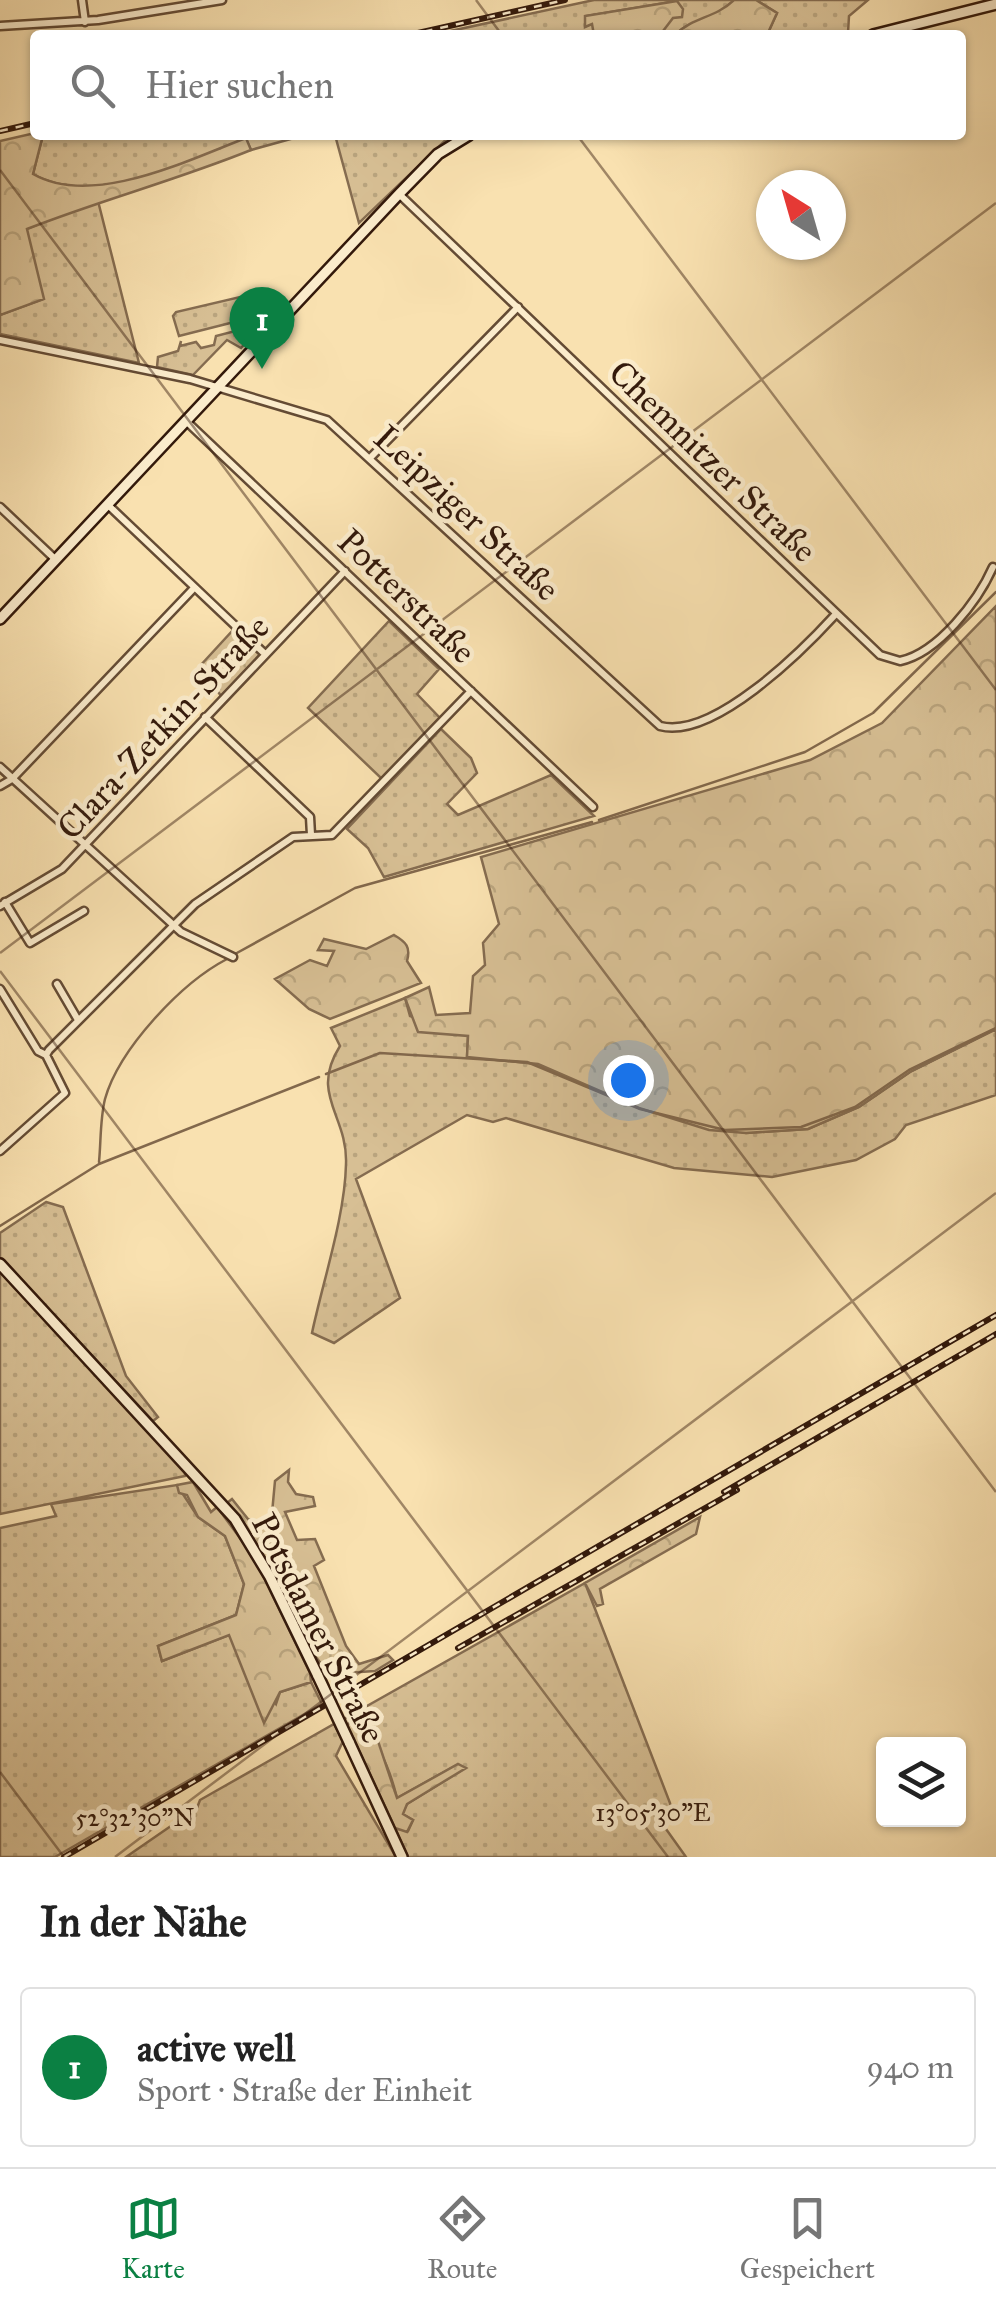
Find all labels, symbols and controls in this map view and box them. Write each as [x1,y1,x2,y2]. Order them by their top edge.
search box [30,30,966,140]
icon: search [65,58,120,113]
text: Hier suchen [145,62,334,108]
north arrow [756,170,846,260]
pin: 1 [230,286,294,369]
street label: Chemnitzer Straße [600,351,826,571]
street label: Leipziger Straße [365,416,568,610]
street label: Potterstraße [329,520,485,673]
street label: Clara-Zetkin-Straße [48,606,279,849]
your location [603,1055,654,1106]
street label: Potsdamer Straße [242,1506,395,1750]
map controls [876,1737,966,1827]
button: layers [876,1737,966,1827]
text: 13°05'30"E [595,1797,711,1828]
text: 52°32'30"N [76,1802,194,1833]
text: In der Nähe [40,1896,247,1948]
text: active well [137,2025,295,2071]
text: 1 [68,2048,81,2087]
text: 940 m [867,2048,954,2087]
text: Sport · Straße der Einheit [137,2071,472,2110]
tab: Karte [121,2191,185,2286]
tab: Route [427,2191,498,2286]
tab: Gespeichert [740,2191,875,2286]

